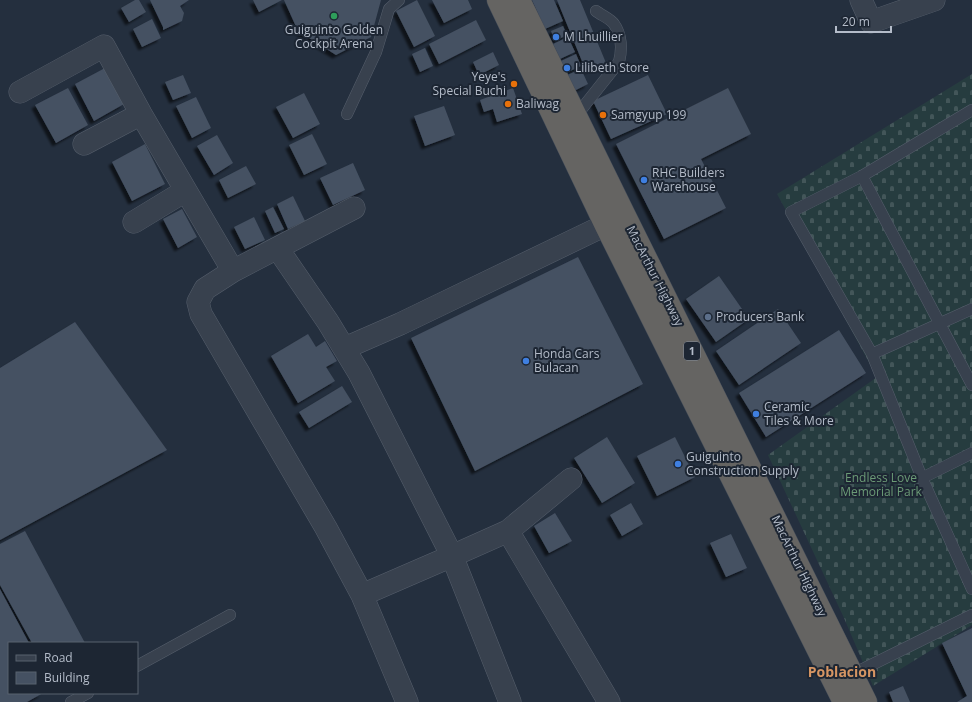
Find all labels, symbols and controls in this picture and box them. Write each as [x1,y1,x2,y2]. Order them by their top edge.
scale bar [836,8,891,34]
marker: Guiguinto Golden Cockpit Arena [329,11,339,21]
text: 20 m [842,13,870,30]
place label: Guiguinto Golden Cockpit Arena [285,21,383,52]
place label: M Lhuillier [564,28,623,45]
marker: M Lhuillier [551,32,561,42]
place label: Lilibeth Store [575,59,649,76]
marker: Lilibeth Store [562,63,572,73]
place label: Yeye's Special Buchi [433,68,506,99]
marker: Yeye's Special Buchi [509,79,519,89]
place label: Baliwag [516,95,559,112]
marker: Baliwag [503,99,513,109]
place label: Samgyup 199 [611,106,686,123]
marker: Samgyup 199 [598,110,608,120]
place label: RHC Builders Warehouse [652,164,725,195]
marker: RHC Builders Warehouse [639,175,649,185]
street label: MacArthur Highway [623,223,689,330]
place label: Producers Bank [716,308,805,325]
marker: Producers Bank [703,312,713,322]
road number: 1 [684,342,700,360]
place label: Honda Cars Bulacan [534,345,600,376]
marker: Honda Cars Bulacan [521,356,531,366]
place label: Ceramic Tiles & More [764,398,834,429]
marker: Ceramic Tiles & More [751,409,761,419]
place label: Guiguinto Construction Supply [686,448,800,479]
marker: Guiguinto Construction Supply [673,459,683,469]
park label: Endless Love Memorial Park [840,469,923,500]
street label: MacArthur Highway [768,512,832,620]
legend [8,642,138,694]
text: Road [44,649,73,666]
district label: Poblacion [808,662,876,681]
text: Building [44,669,90,686]

